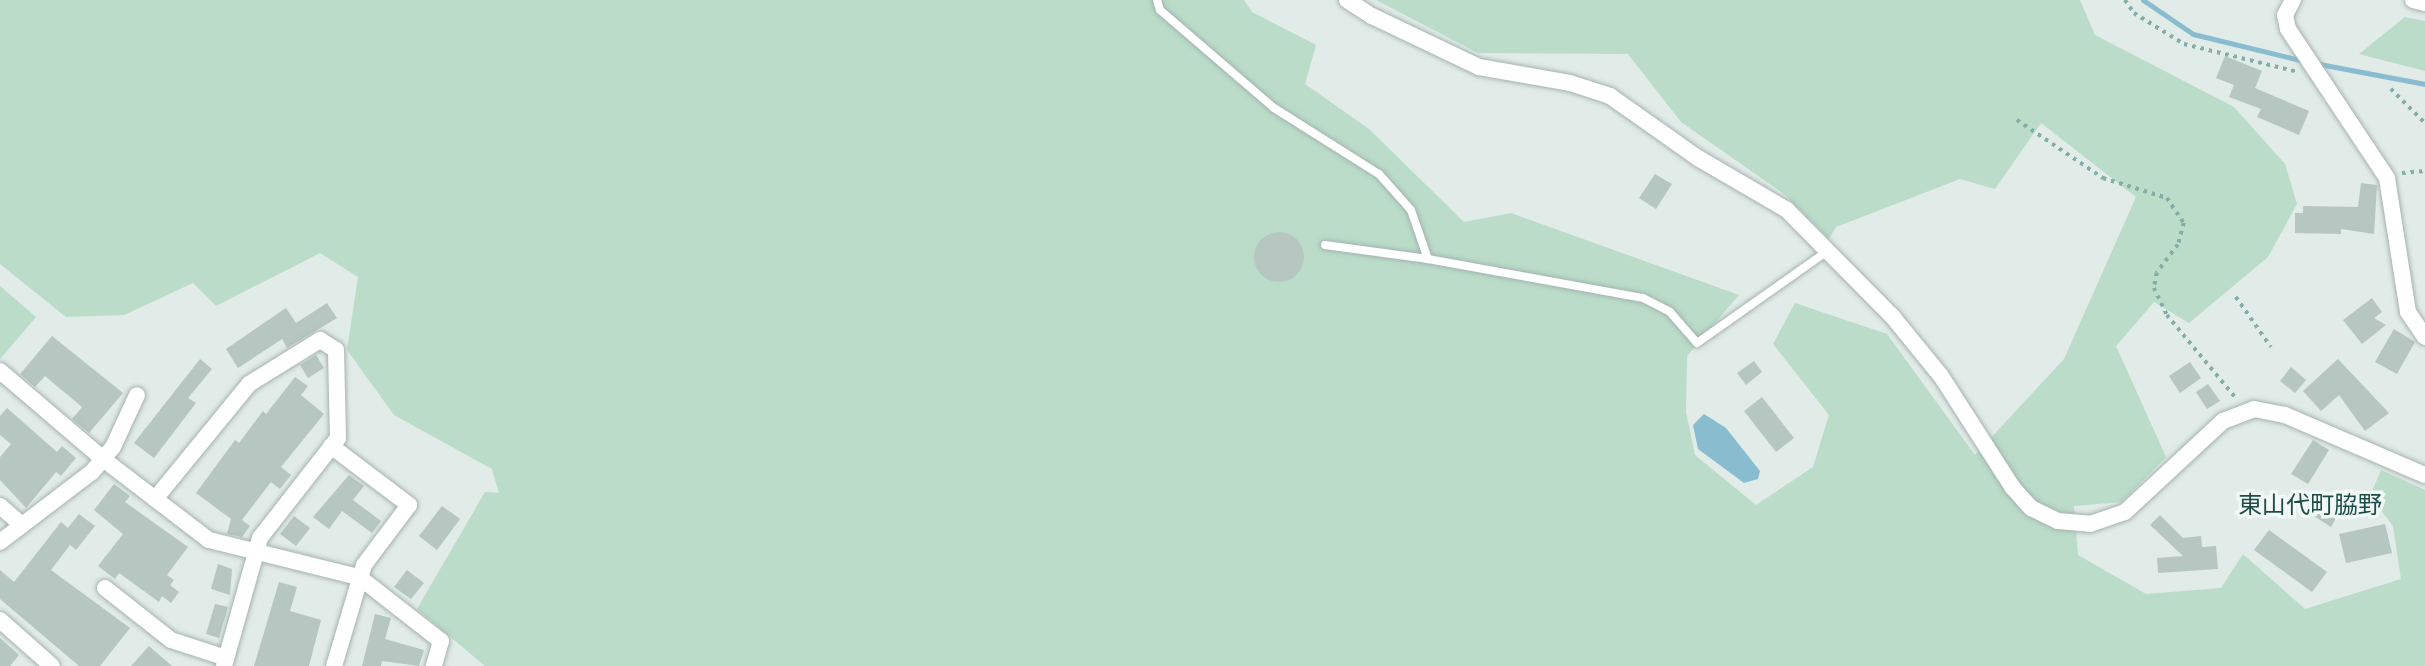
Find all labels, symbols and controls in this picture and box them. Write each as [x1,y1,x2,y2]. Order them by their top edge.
district label: 東山代町脇野 [2238,492,2382,520]

